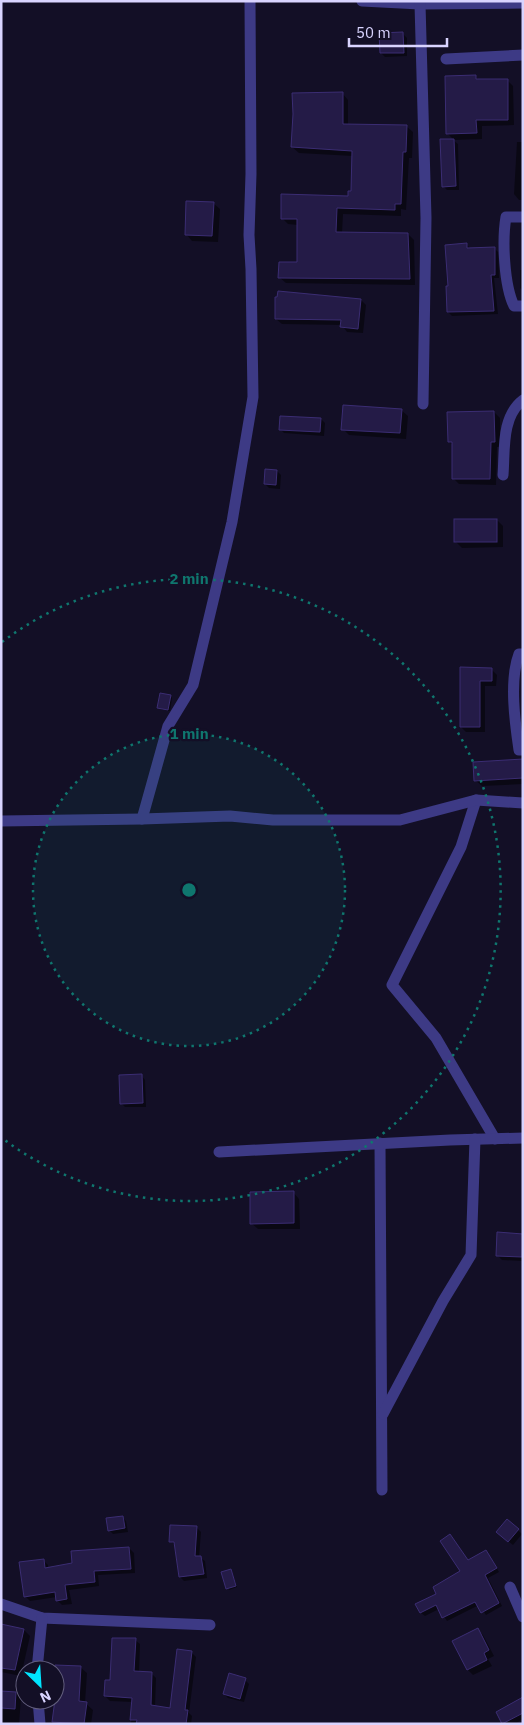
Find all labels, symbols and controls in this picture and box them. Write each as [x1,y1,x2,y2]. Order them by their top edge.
scale bar [349,15,446,47]
text: 50 m [356,23,391,42]
text: 2 min [169,569,209,588]
text: 1 min [169,724,209,743]
centre of rings [180,881,198,899]
north arrow [15,1660,65,1710]
text: N [37,1686,54,1707]

